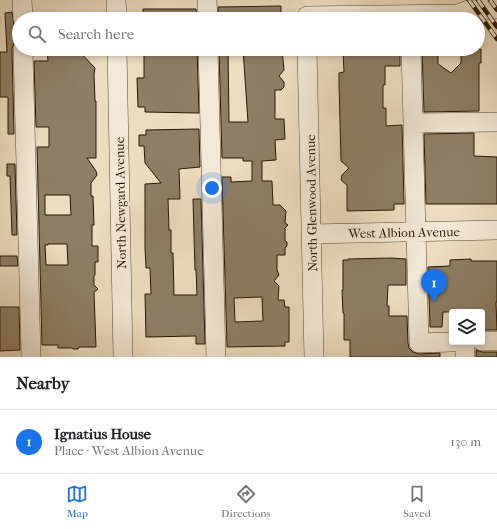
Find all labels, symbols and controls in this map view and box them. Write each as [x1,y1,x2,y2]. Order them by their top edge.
search box [12,12,485,56]
icon: search [26,23,48,45]
text: Search here [58,25,134,43]
street label: North Glenwood Avenue [303,134,320,272]
street label: North Newgard Avenue [112,136,129,269]
your location [202,178,222,198]
street label: West Albion Avenue [347,224,461,241]
pin: 1 [421,269,447,302]
map controls [449,309,485,345]
button: layers [449,309,485,345]
text: Nearby [16,373,70,393]
text: Ignatius House [54,425,151,443]
text: 1 [27,434,31,449]
text: 130 m [450,434,481,449]
text: Place · West Albion Avenue [54,443,204,458]
tab: Map [66,483,88,520]
tab: Directions [221,483,271,520]
tab: Saved [403,483,431,520]

